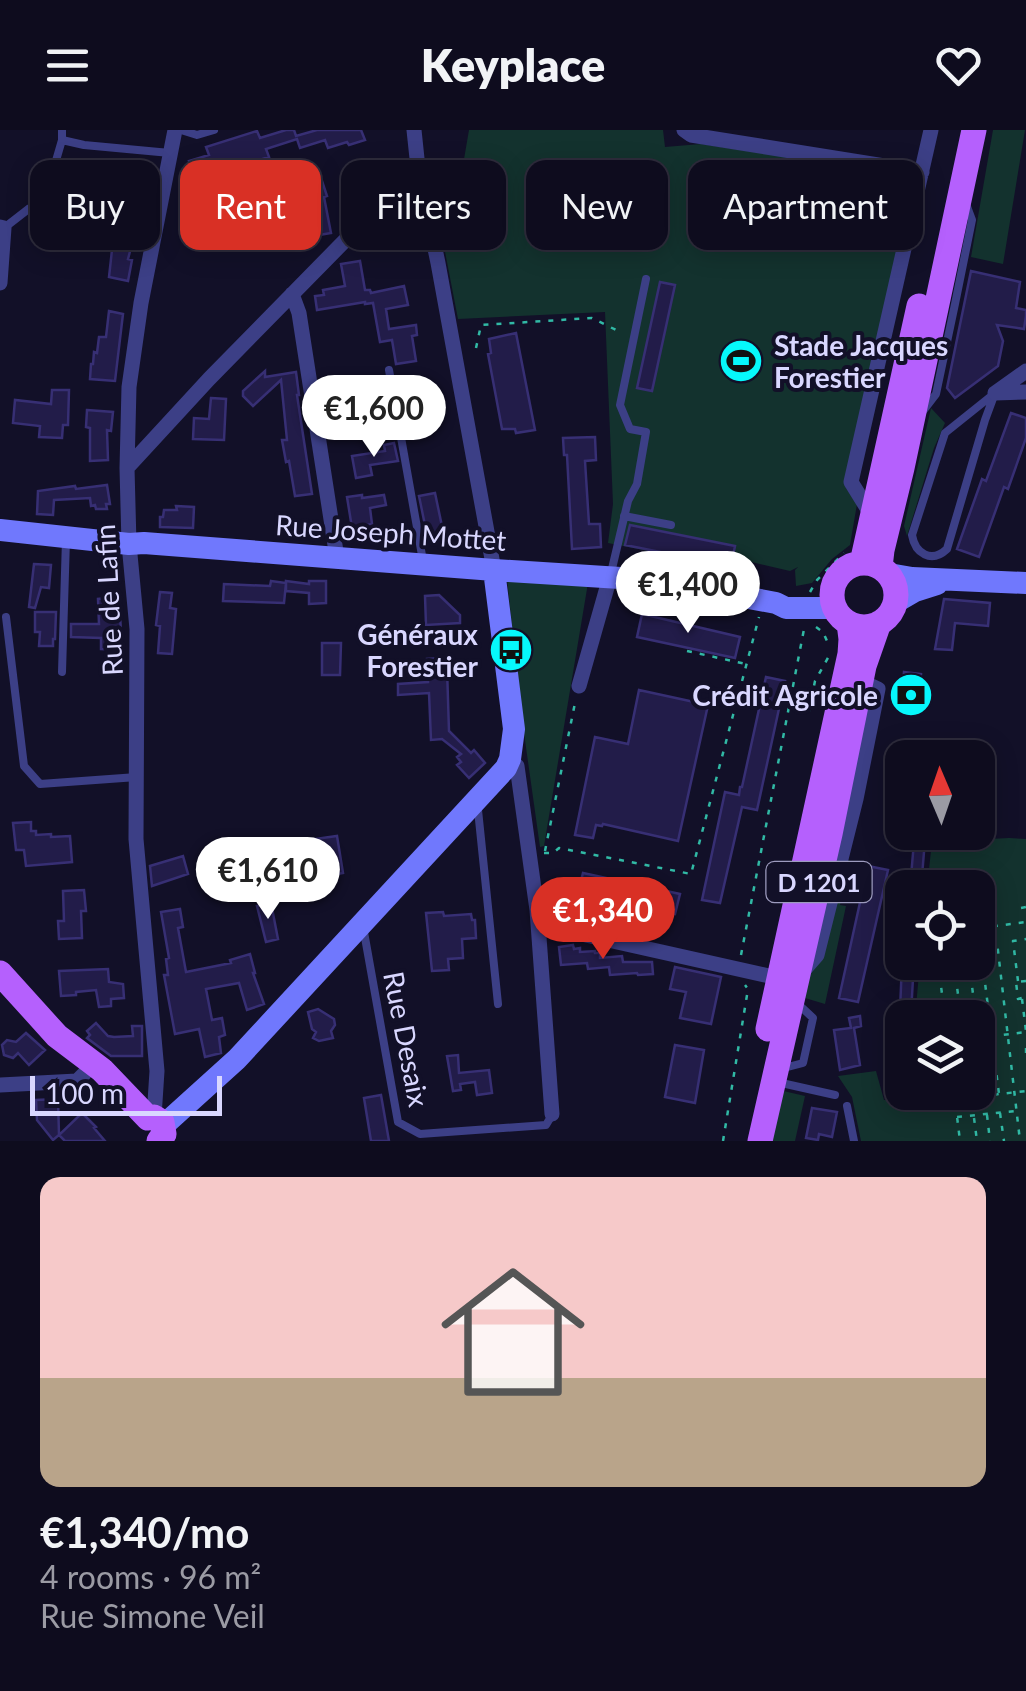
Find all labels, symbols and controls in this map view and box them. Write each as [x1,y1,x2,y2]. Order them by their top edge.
icon: menu [40,38,95,93]
text: Keyplace [421,38,605,92]
icon: heart [931,38,986,93]
chip: Buy [30,160,160,250]
chip: Rent [180,160,321,250]
chip: Filters [341,160,506,250]
chip: New [526,160,668,250]
chip: Apartment [688,160,923,250]
place label: Stade Jacques Forestier [774,328,948,394]
sports icon: Stade Jacques Forestier [718,338,764,384]
pin: €1,600 [293,375,455,460]
text: €1,600 [324,388,424,427]
street label: Rue Joseph Mottet [274,507,508,557]
street label: Rue de Lafin [87,523,129,677]
pin: €1,400 [607,551,769,636]
text: €1,400 [638,564,738,603]
place label: Généraux Forestier [357,617,479,683]
bus stop icon: Généraux Forestier [488,627,534,673]
bank icon: Crédit Agricole [888,672,934,718]
place label: Crédit Agricole [692,678,878,712]
north arrow [885,740,995,850]
map controls [885,740,995,1110]
pin: €1,610 [187,837,349,922]
text: €1,610 [218,850,318,889]
road number: D 1201 [766,862,872,902]
button: locate [885,870,995,980]
pin: €1,340 [522,877,684,962]
text: €1,340 [553,890,653,929]
street label: Rue Desaix [377,968,437,1110]
button: layers [885,1000,995,1110]
scale bar [30,1071,222,1116]
text: 100 m [45,1076,124,1110]
icon: home [423,1242,603,1422]
text: €1,340/mo [40,1507,249,1557]
text: 4 rooms · 96 m² [40,1557,261,1596]
text: Rue Simone Veil [40,1596,265,1635]

